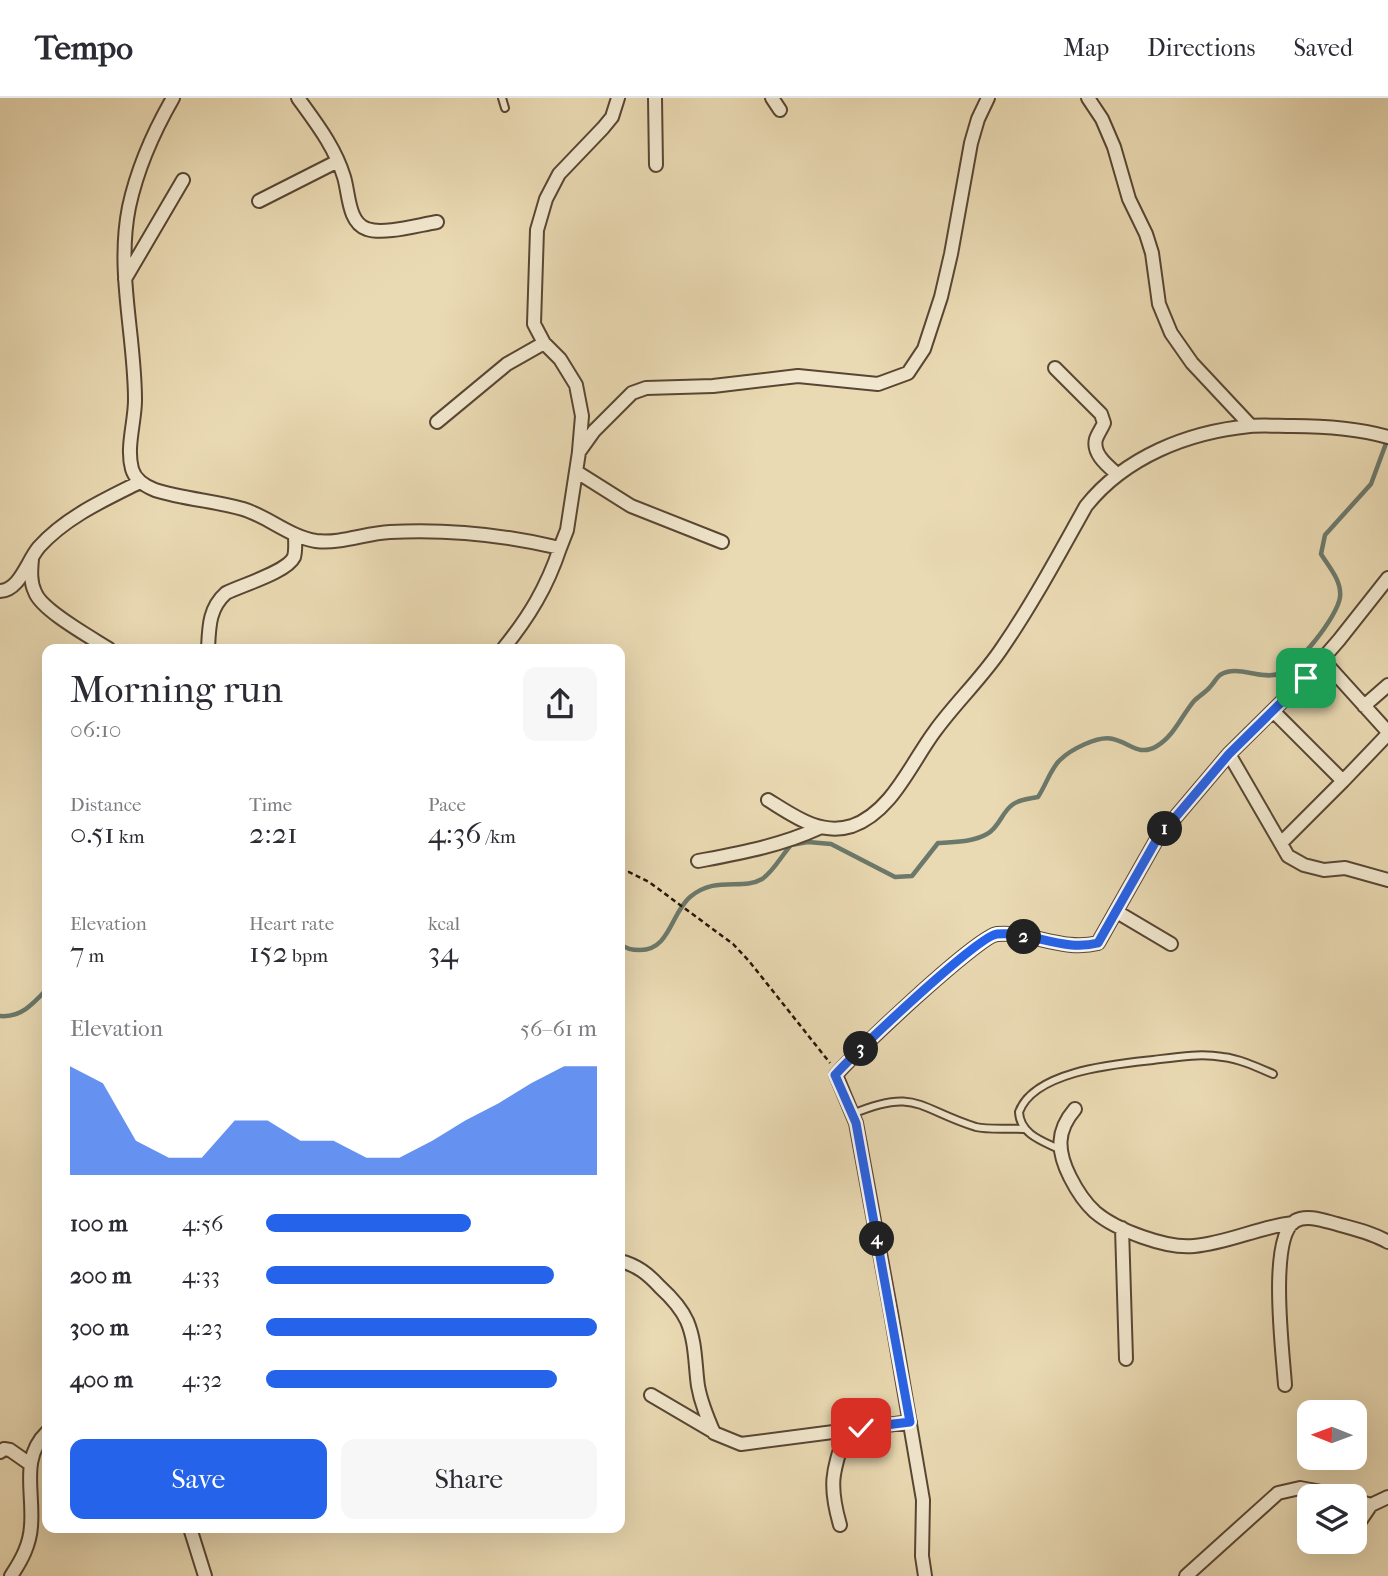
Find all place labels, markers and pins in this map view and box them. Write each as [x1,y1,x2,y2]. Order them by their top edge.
pin [1276,648,1336,708]
pin: 1 [1148,812,1182,846]
pin: 2 [1006,920,1042,954]
pin: 3 [844,1032,878,1066]
pin: 4 [860,1222,894,1256]
pin [831,1398,891,1458]

